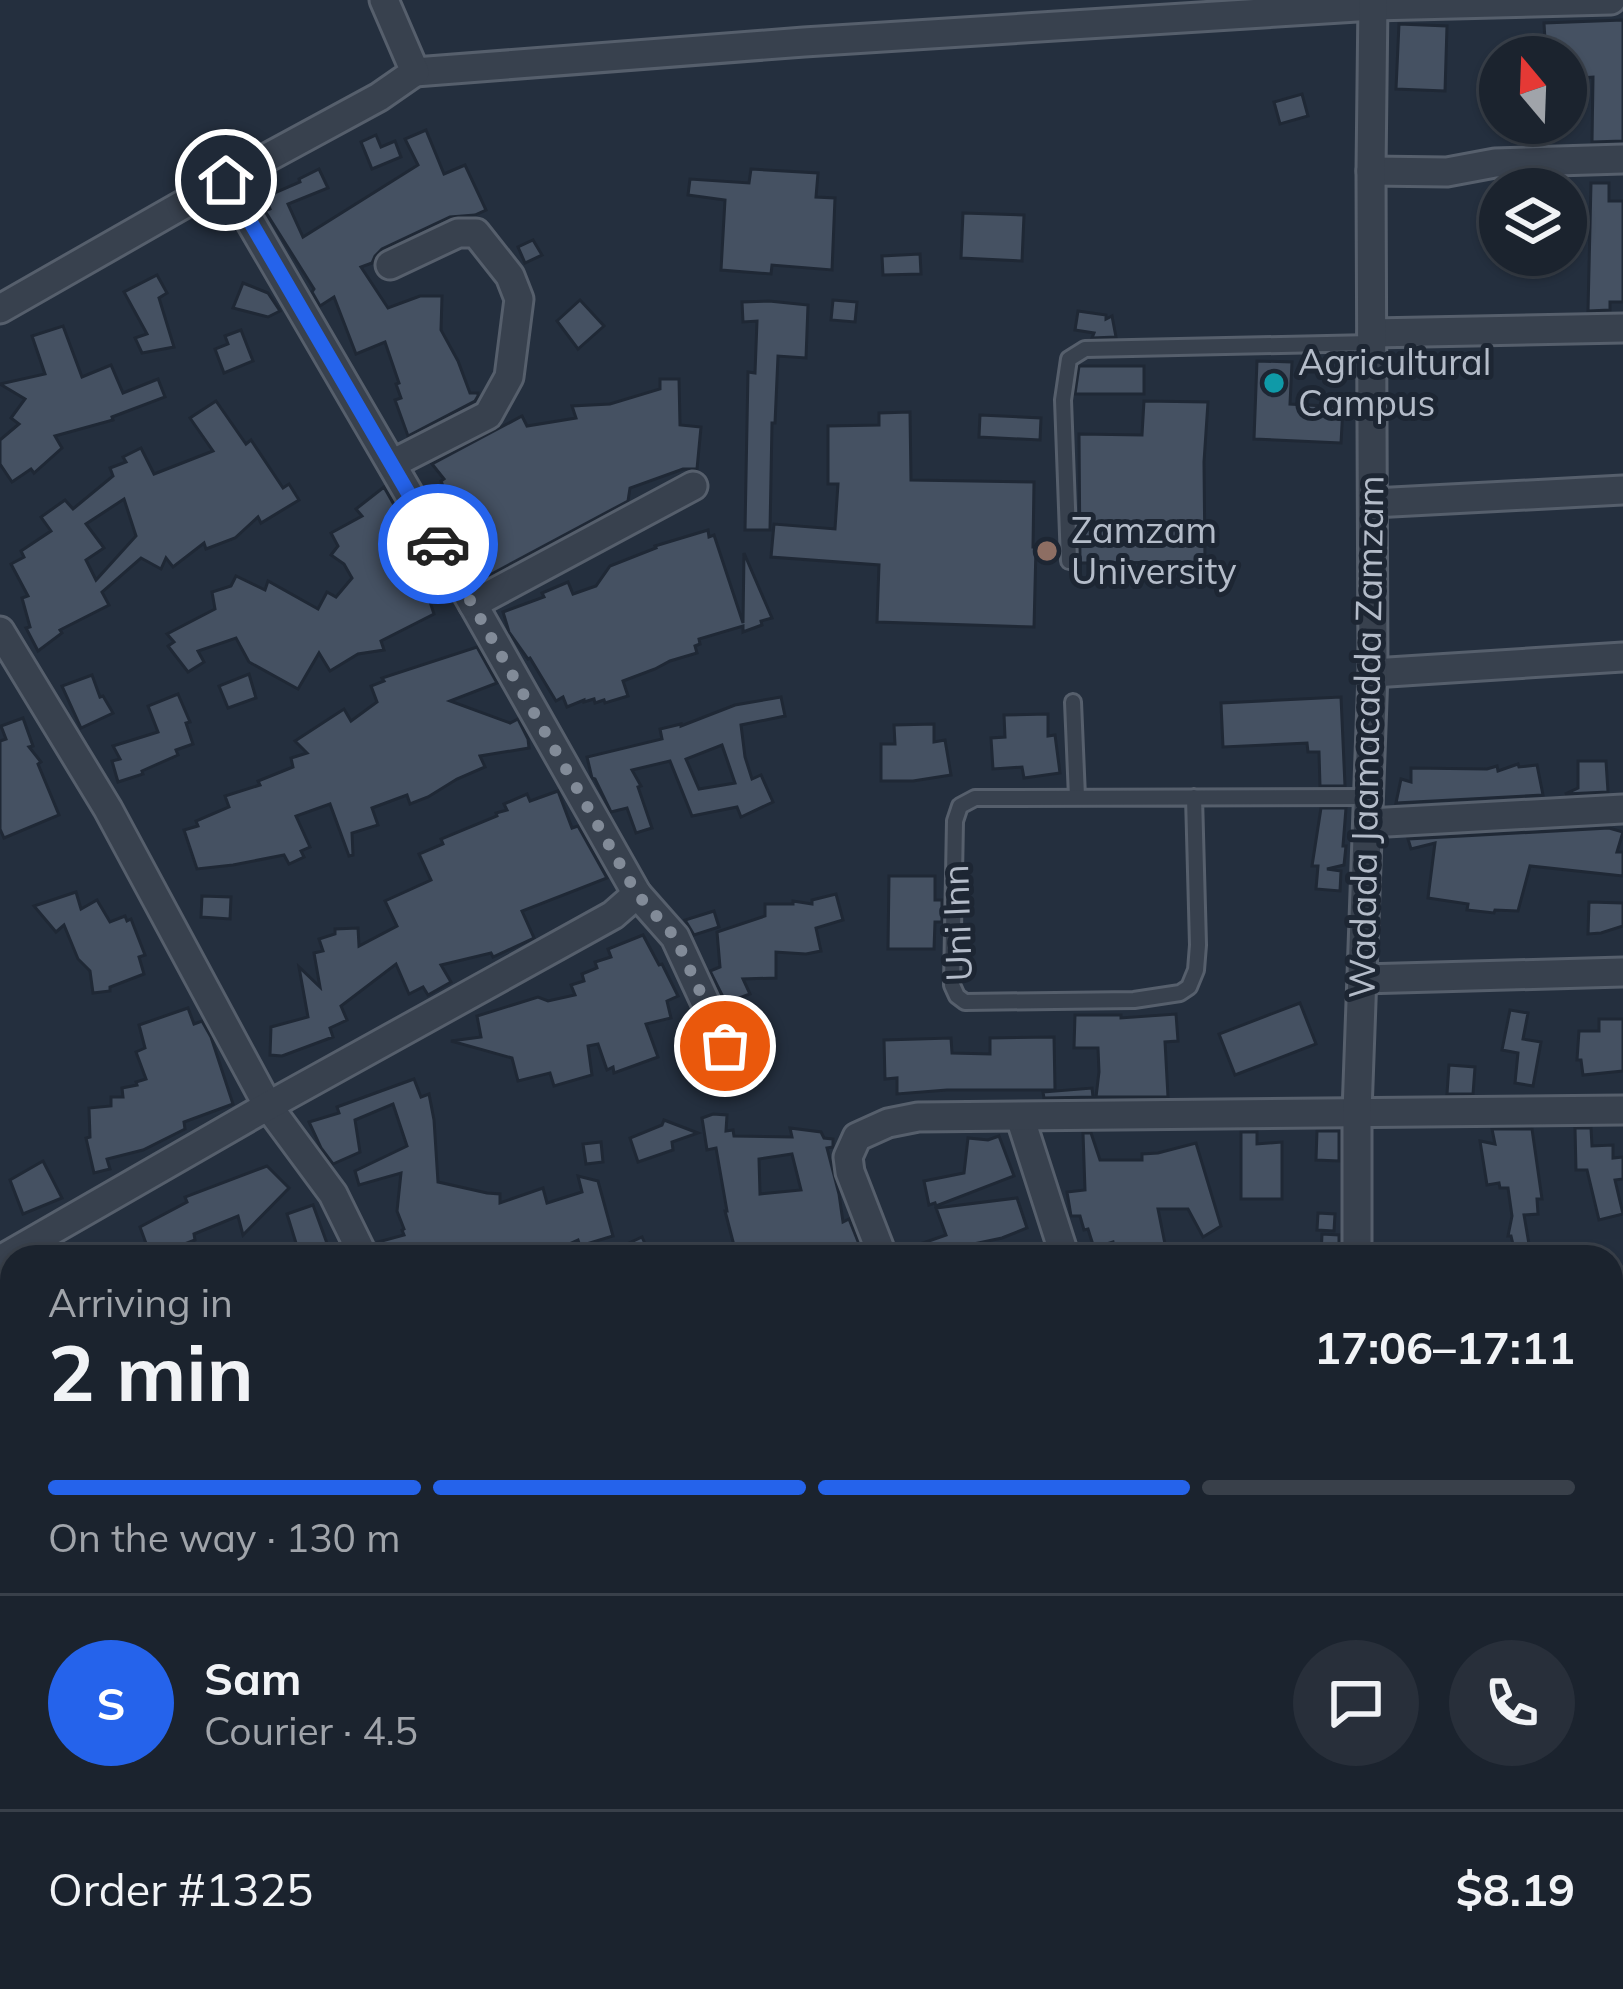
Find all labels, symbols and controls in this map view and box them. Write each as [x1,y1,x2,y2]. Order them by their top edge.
north arrow [1479,36,1587,144]
map controls [1479,36,1587,276]
pin [175,129,277,231]
icon: home [193,147,259,213]
button: layers [1479,168,1587,276]
place label: Agricultural Campus [1298,339,1491,425]
marker: Agricultural Campus [1261,370,1287,396]
street label: Wadada Jaamacadda Zamzam [1338,475,1393,999]
courier [378,484,498,604]
place label: Zamzam University [1071,507,1237,593]
icon: car [405,511,471,577]
marker: Zamzam University [1034,538,1060,564]
street label: Uni Inn [932,864,981,982]
pin [674,995,776,1097]
icon: bag [692,1013,758,1079]
text: Arriving in [48,1278,233,1327]
text: 17:06–17:11 [1314,1319,1575,1375]
text: 2 min [48,1323,254,1421]
text: On the way · 130 m [48,1513,400,1562]
button: chat [1293,1640,1419,1766]
button: phone [1449,1640,1575,1766]
text: Sam [204,1650,301,1706]
text: S [96,1675,126,1731]
text: Courier · 4.5 [204,1706,418,1755]
text: Order #1325 [48,1861,313,1917]
text: $8.19 [1456,1861,1575,1917]

